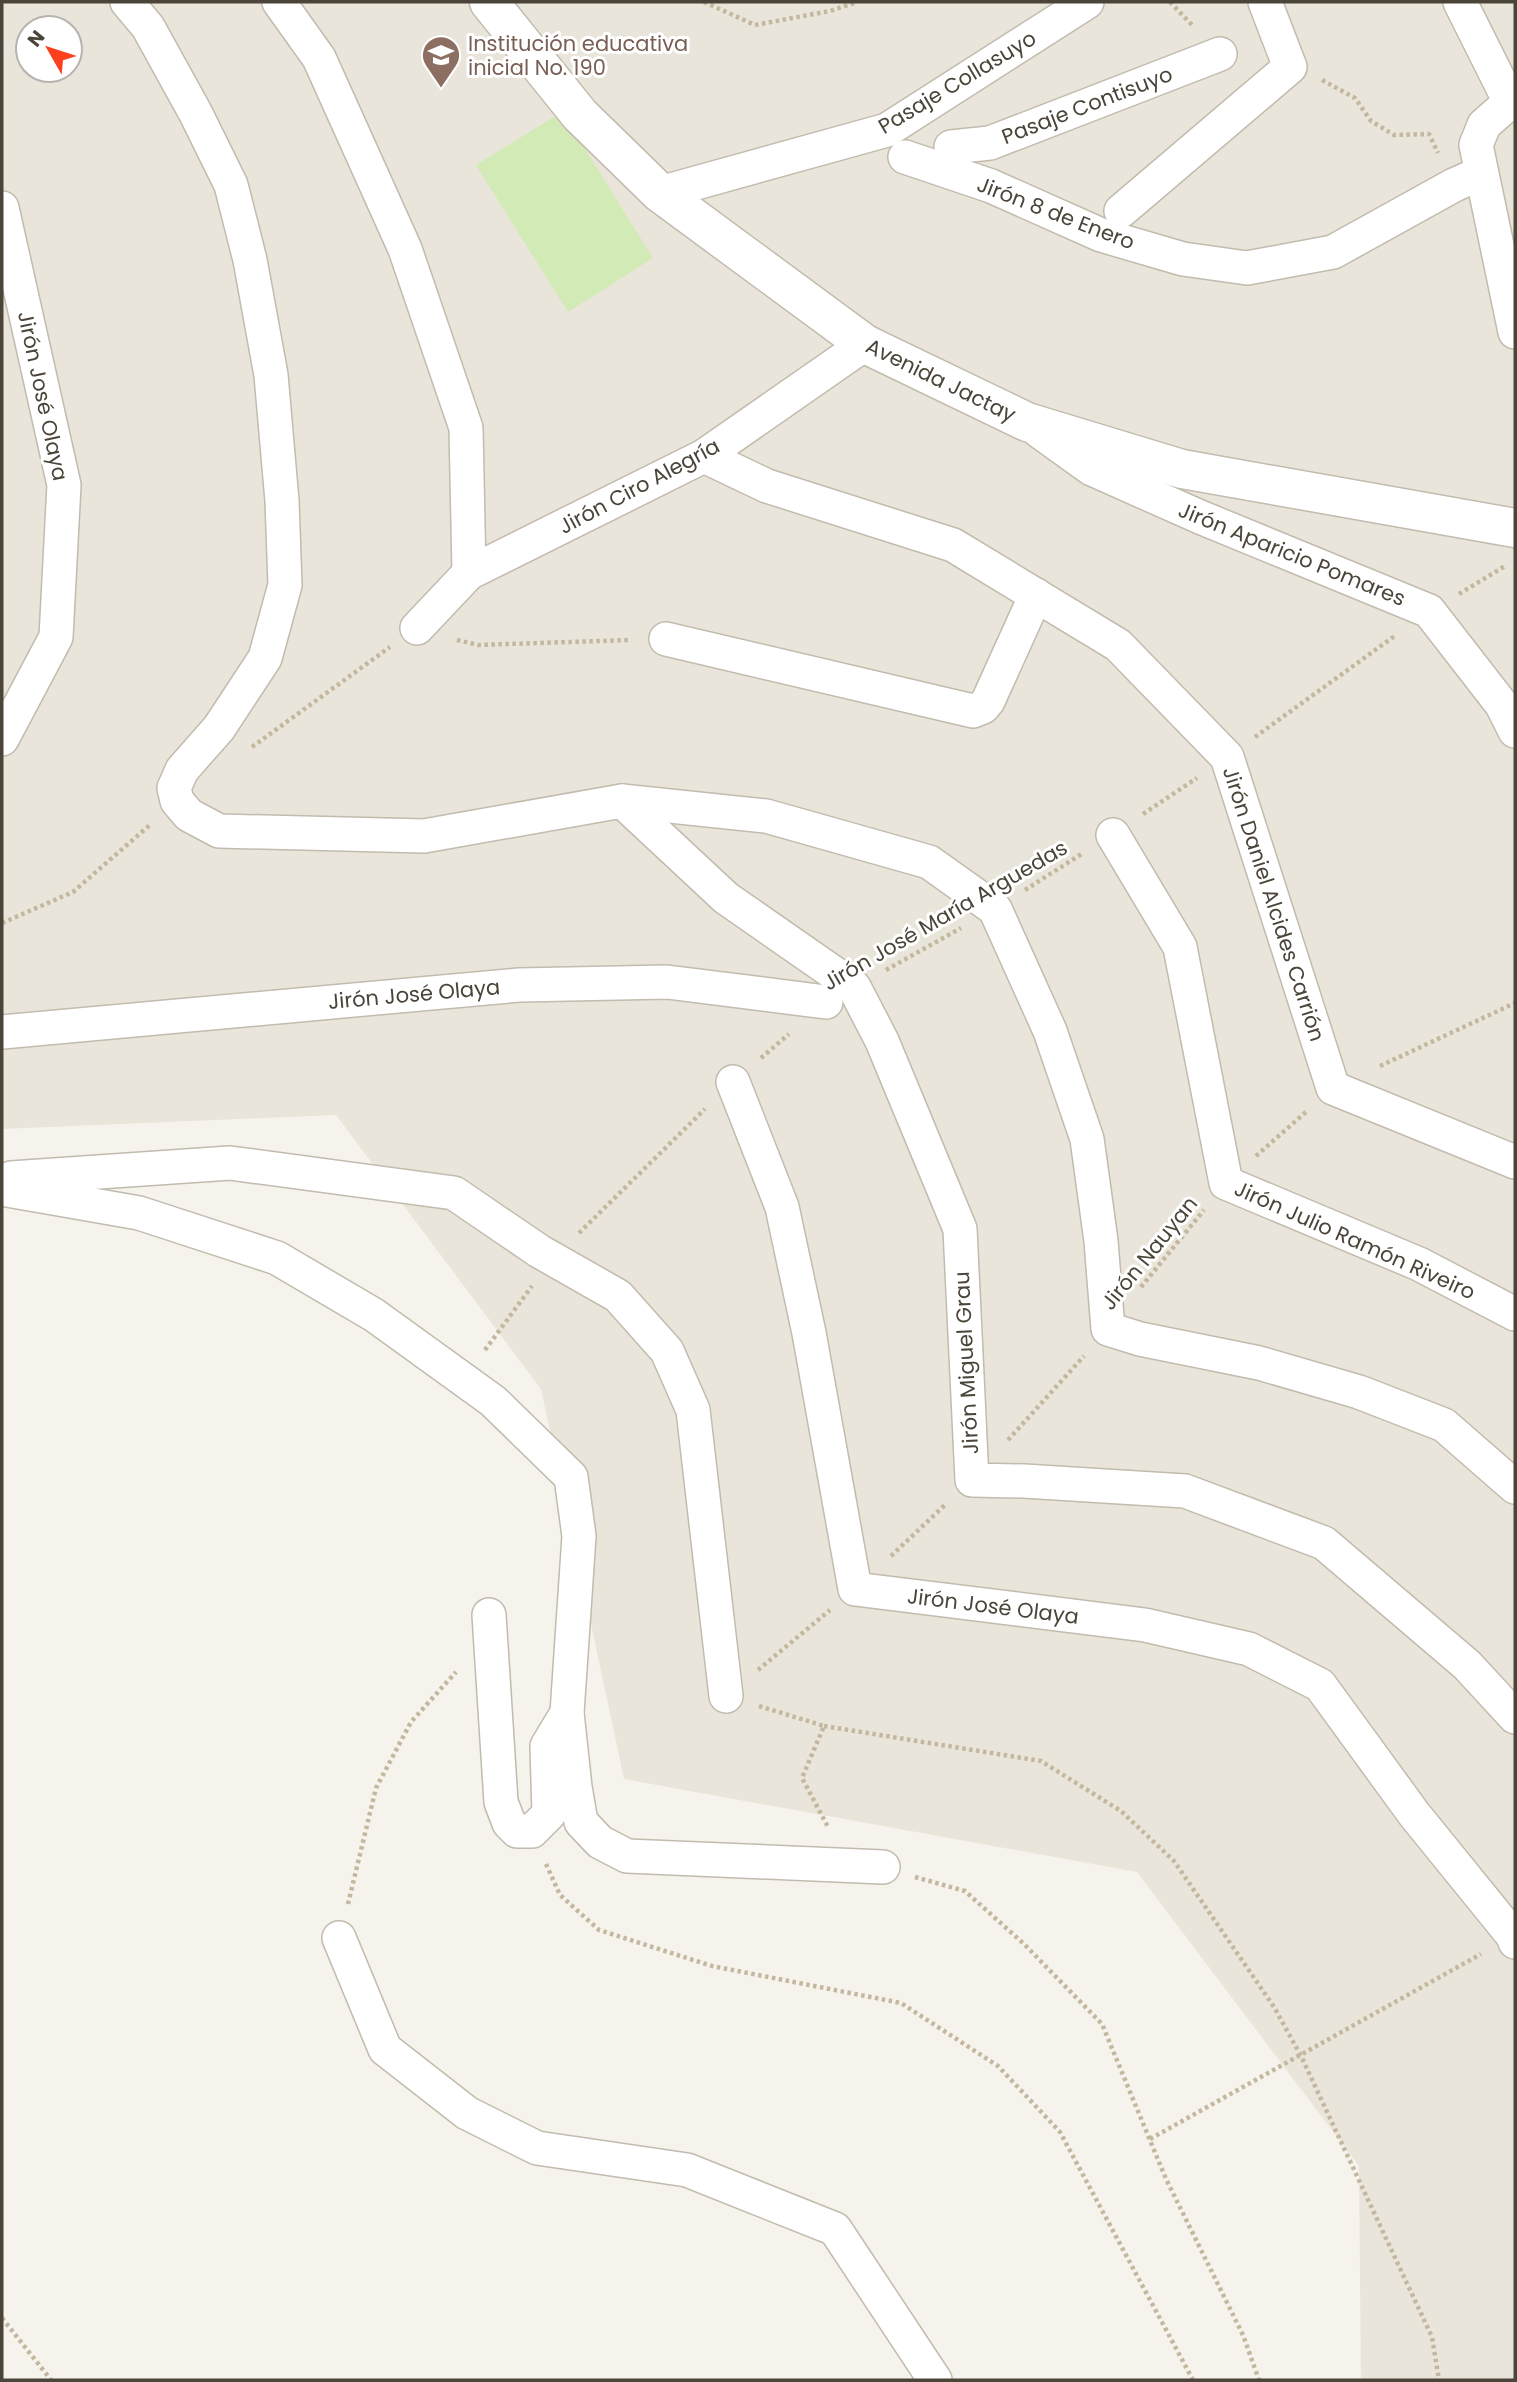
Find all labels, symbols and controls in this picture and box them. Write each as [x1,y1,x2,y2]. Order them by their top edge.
north arrow [14,14,84,84]
street label: Pasaje Collasuyo [873,23,1041,141]
text: N [21,25,51,53]
place label: Institución educativa inicial No. 190 [468,29,688,82]
school or university icon: Institución educativa inicial No. 190 [420,34,462,89]
street label: Pasaje Contisuyo [997,59,1177,151]
street label: Jirón 8 de Enero [973,170,1139,256]
street label: Jirón José Olaya [11,309,75,483]
street label: Avenida Jactay [861,331,1021,429]
street label: Jirón Ciro Alegría [553,431,725,541]
street label: Jirón Aparicio Pomares [1174,495,1410,613]
street label: Jirón Daniel Alcides Carrión [1216,763,1332,1045]
street label: Jirón José María Arguedas [817,833,1073,997]
street label: Jirón José Olaya [327,972,501,1016]
street label: Jirón Julio Ramón Riveiro [1230,1174,1480,1306]
street label: Jirón Nauyan [1094,1190,1204,1316]
street label: Jirón Miguel Grau [947,1271,985,1455]
street label: Jirón José Olaya [906,1581,1080,1631]

